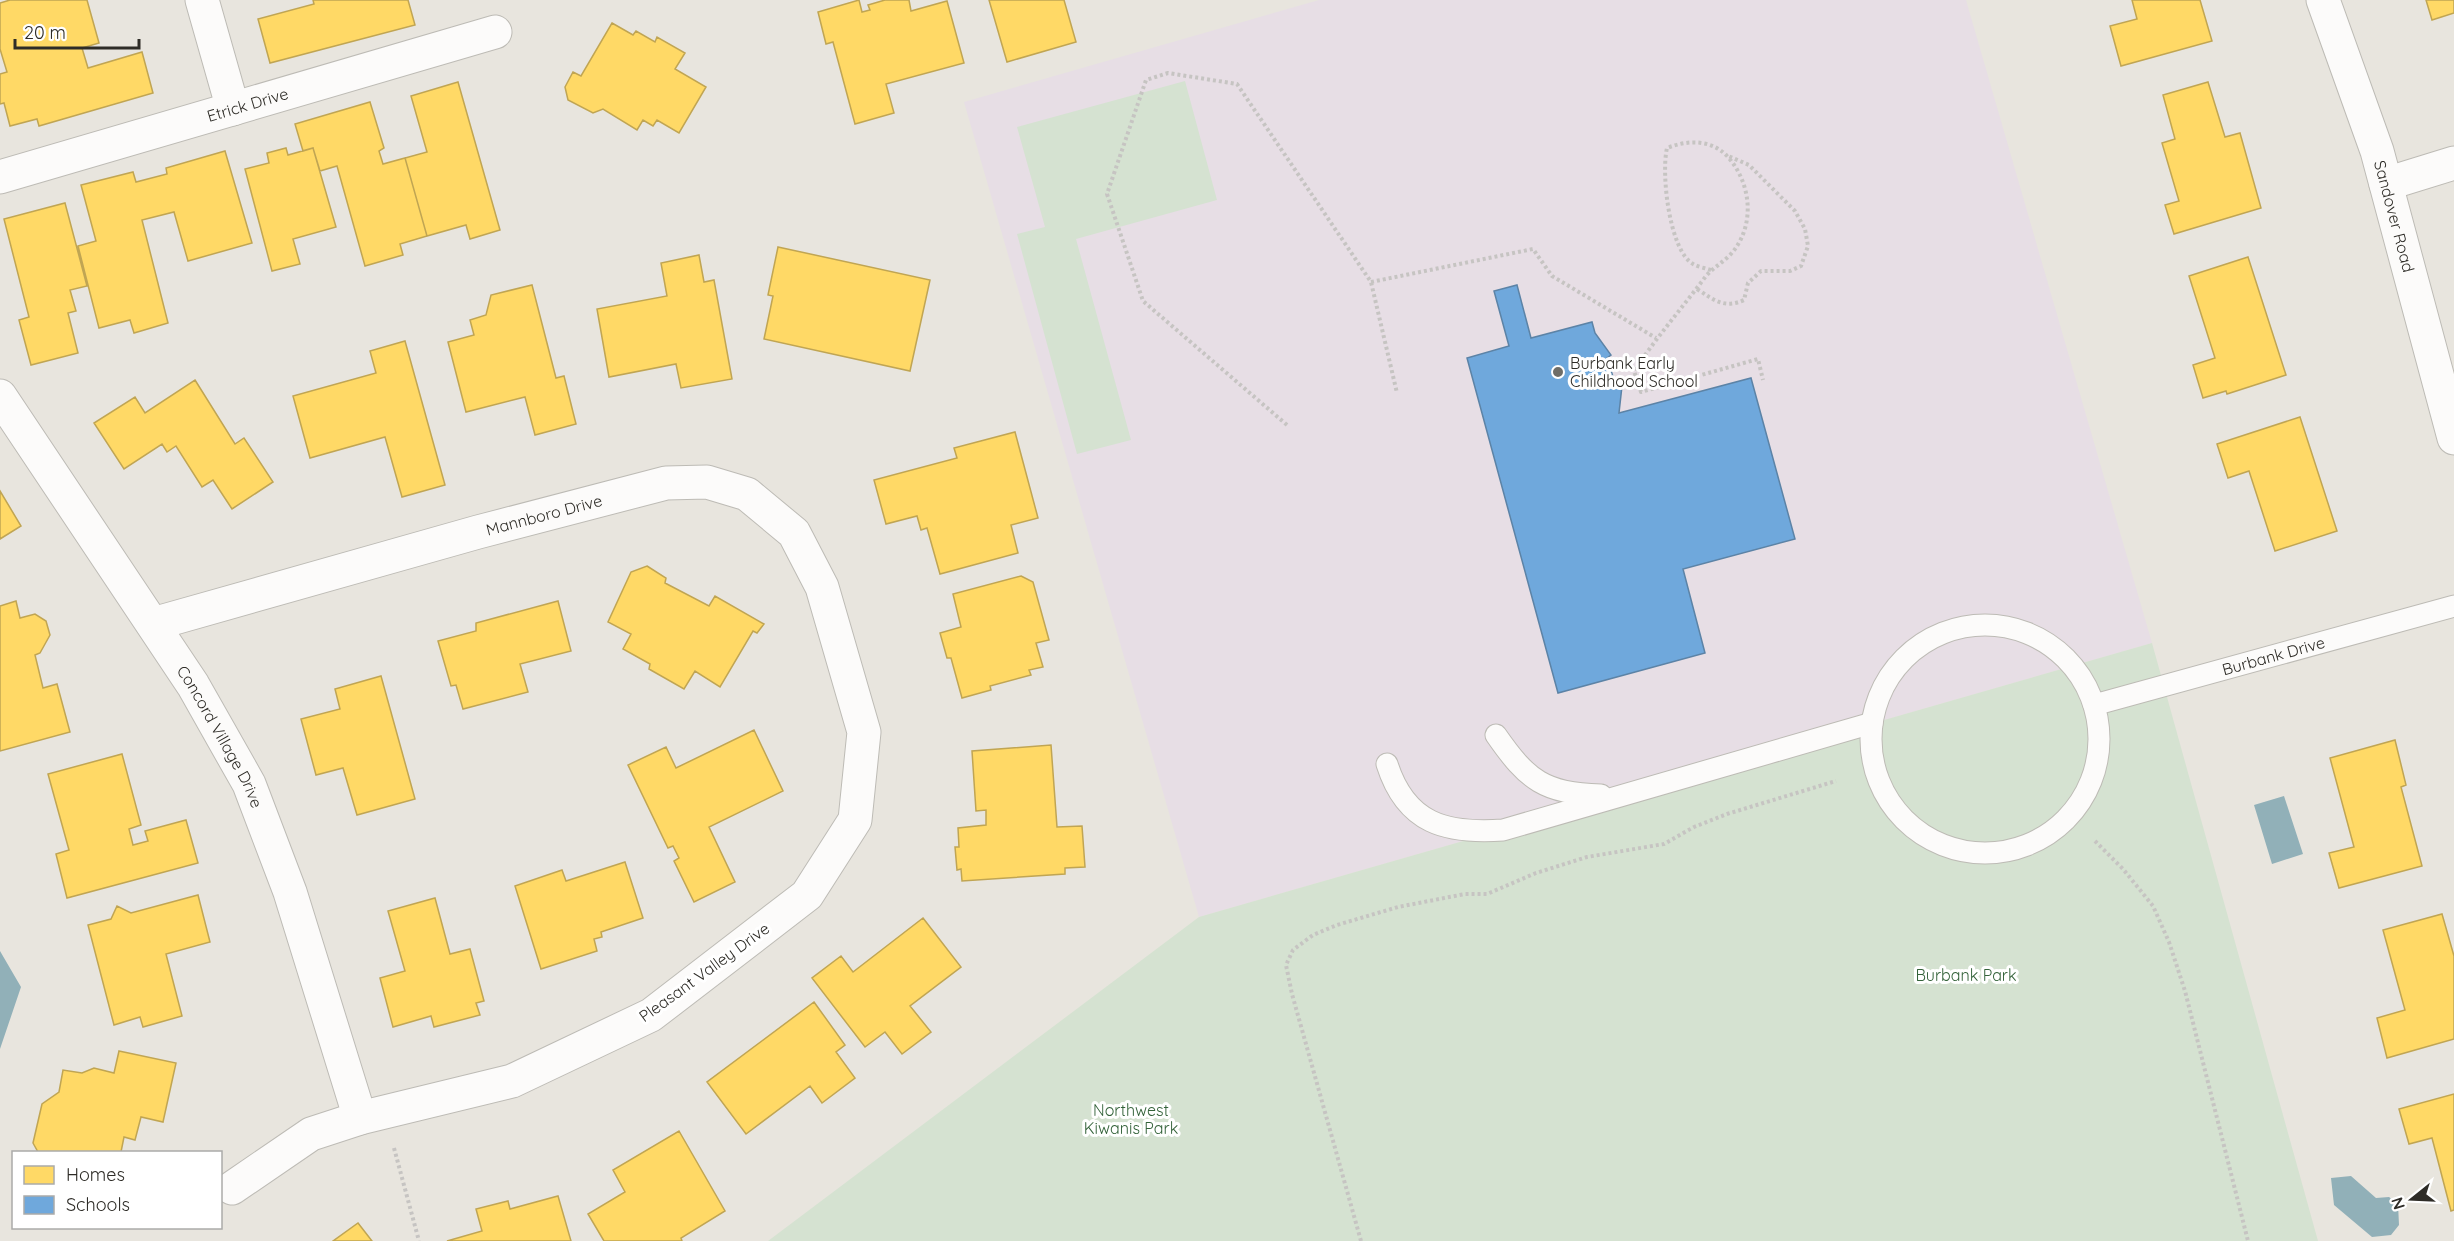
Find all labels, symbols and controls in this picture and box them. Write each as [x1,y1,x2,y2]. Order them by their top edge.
scale bar [15,12,140,50]
text: 20 m [24,21,66,44]
street label: Etrick Drive [205,83,291,126]
street label: Sandover Road [2370,158,2419,274]
place label: Burbank Early Childhood School [1570,353,1698,391]
marker: Burbank Early Childhood School [1551,365,1565,379]
street label: Mannboro Drive [484,490,604,540]
street label: Burbank Drive [2220,632,2327,679]
street label: Concord Village Drive [173,662,267,811]
street label: Pleasant Valley Drive [635,918,773,1026]
park label: Burbank Park [1915,965,2017,985]
park label: Northwest Kiwanis Park [1084,1100,1178,1138]
legend [12,1151,222,1229]
text: Homes [66,1163,125,1186]
north arrow [2382,1169,2442,1229]
text: Schools [66,1193,130,1216]
text: N [2386,1195,2409,1212]

